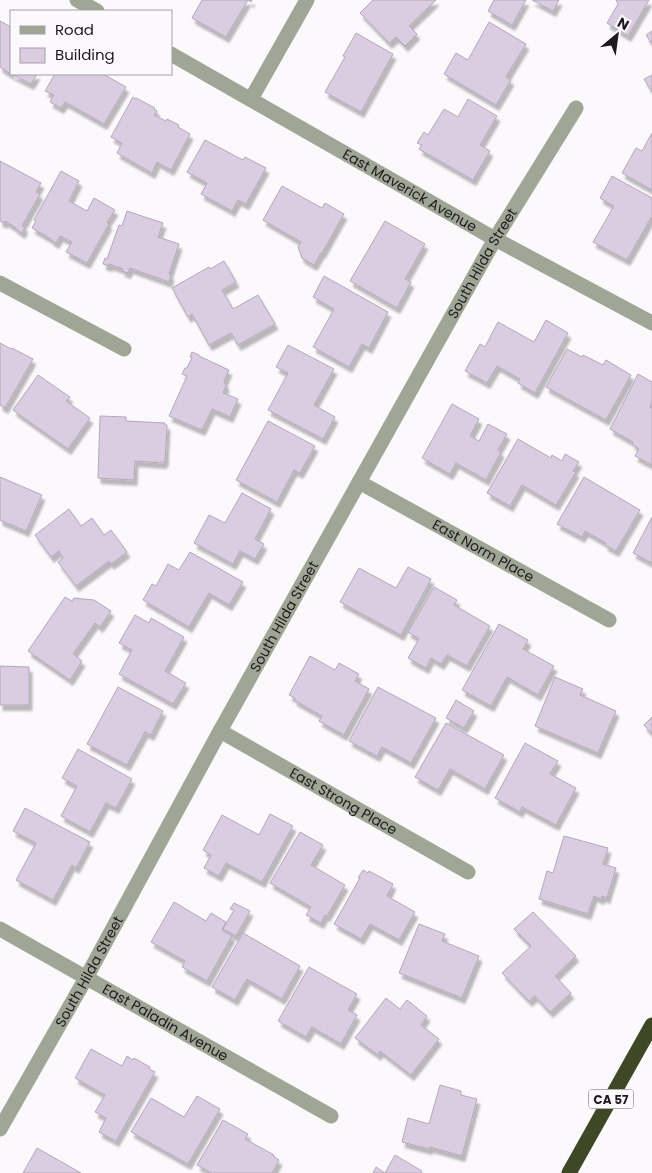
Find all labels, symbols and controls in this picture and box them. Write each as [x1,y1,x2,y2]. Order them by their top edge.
legend [10,10,172,75]
north arrow [592,10,642,60]
text: N [614,12,633,35]
text: Road [55,19,94,40]
text: Building [55,44,115,65]
street label: East Maverick Avenue [339,144,481,237]
street label: South Hilda Street [443,204,522,322]
street label: East Norm Place [429,515,538,587]
street label: South Hilda Street [245,557,323,676]
street label: East Strong Place [286,763,401,840]
street label: South Hilda Street [50,912,128,1031]
street label: East Paladin Avenue [99,979,232,1066]
road number: CA 57 [588,1090,634,1108]

